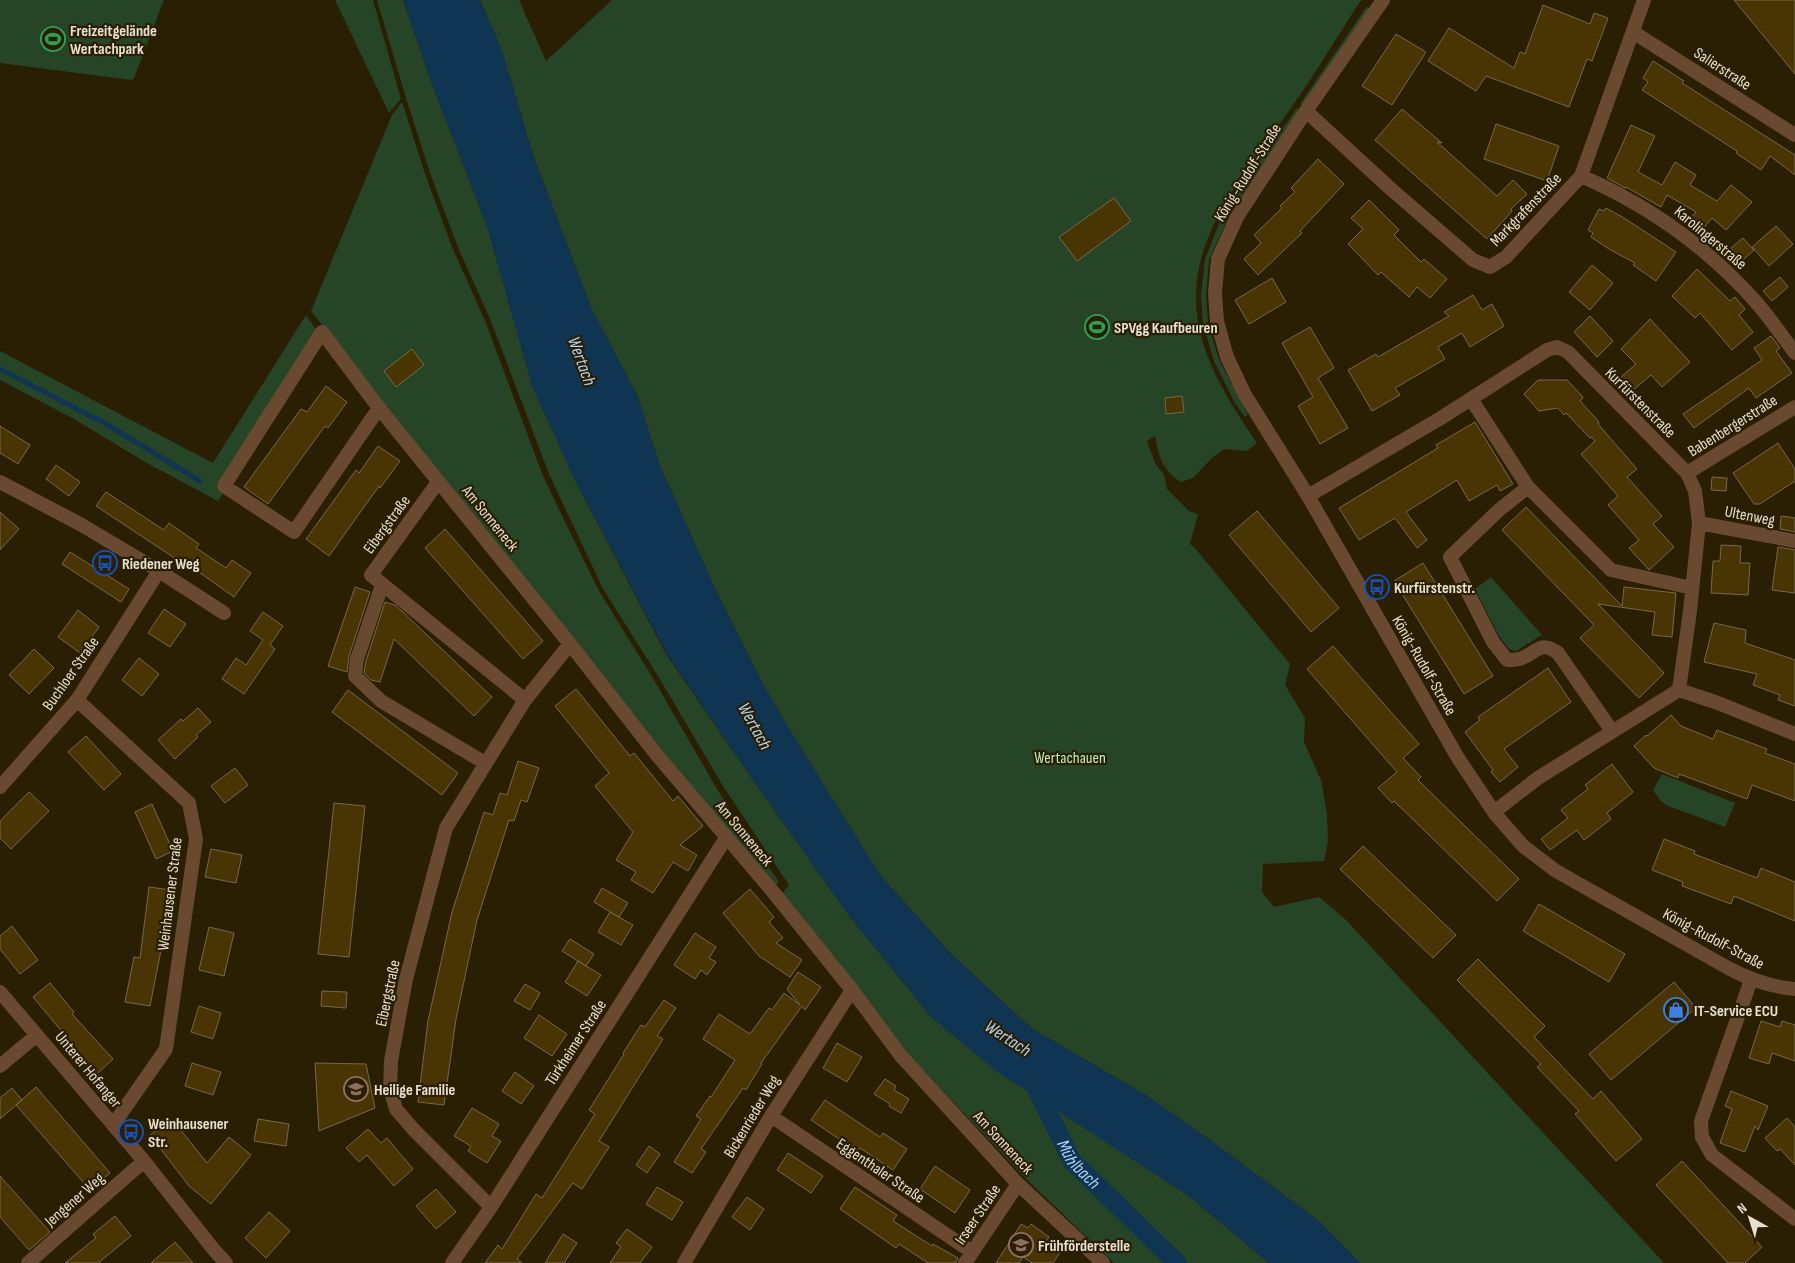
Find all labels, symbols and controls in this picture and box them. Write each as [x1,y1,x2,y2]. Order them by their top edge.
place label: Freizeitgelände Wertachpark [70,22,157,59]
sports icon: Freizeitgelände Wertachpark [40,26,66,52]
street label: Salierstraße [1690,44,1754,95]
street label: König-Rudolf-Straße [1211,120,1286,225]
street label: Markgrafenstraße [1486,169,1566,251]
street label: Karolingerstraße [1670,202,1750,274]
sports icon: SPVgg Kaufbeuren [1084,314,1110,340]
place label: SPVgg Kaufbeuren [1114,319,1218,338]
water label: Wertach [563,334,600,389]
street label: Kurfürstenstraße [1601,364,1679,442]
street label: Babenbergerstraße [1685,391,1781,461]
street label: Am Sonneneck [457,481,522,556]
street label: Eibergstraße [360,492,415,558]
street label: Ultenweg [1723,502,1776,531]
bus stop icon: Riedener Weg [92,550,118,576]
place label: Riedener Weg [122,555,200,574]
bus stop icon: Kurfürstenstr. [1364,574,1390,600]
place label: Kurfürstenstr. [1394,579,1475,598]
street label: König-Rudolf-Straße [1387,612,1460,719]
street label: Buchloer Straße [39,633,104,714]
water label: Wertach [733,699,776,754]
park label: Wertachauen [1034,749,1106,768]
street label: Am Sonneneck [710,797,777,870]
street label: Weinhausener Straße [154,836,187,952]
street label: König-Rudolf-Straße [1659,905,1767,974]
street label: Eibergstraße [372,958,405,1028]
street label: Türkheimer Straße [542,996,611,1089]
shop icon: IT-Service ECU [1663,997,1689,1023]
place label: IT-Service ECU [1694,1002,1778,1021]
water label: Wertach [981,1016,1035,1061]
street label: Unterer Hofanger [51,1028,125,1112]
street label: Bickenrieder Weg [720,1072,784,1161]
school or university icon: Heilige Familie [343,1076,369,1102]
place label: Heilige Familie [374,1081,456,1100]
street label: Am Sonneneck [968,1107,1037,1179]
place label: Weinhausener Str. [148,1115,229,1152]
bus stop icon: Weinhausener Str. [118,1119,144,1145]
street label: Eggenthaler Straße [832,1135,928,1208]
water label: Mühlbach [1052,1136,1105,1194]
street label: Jengener Weg [41,1169,109,1232]
street label: Irseer Straße [951,1181,1005,1249]
north arrow [1725,1193,1775,1243]
text: N [1734,1199,1750,1217]
school or university icon: Frühförderstelle [1008,1232,1034,1258]
place label: Frühförderstelle [1038,1237,1130,1256]

